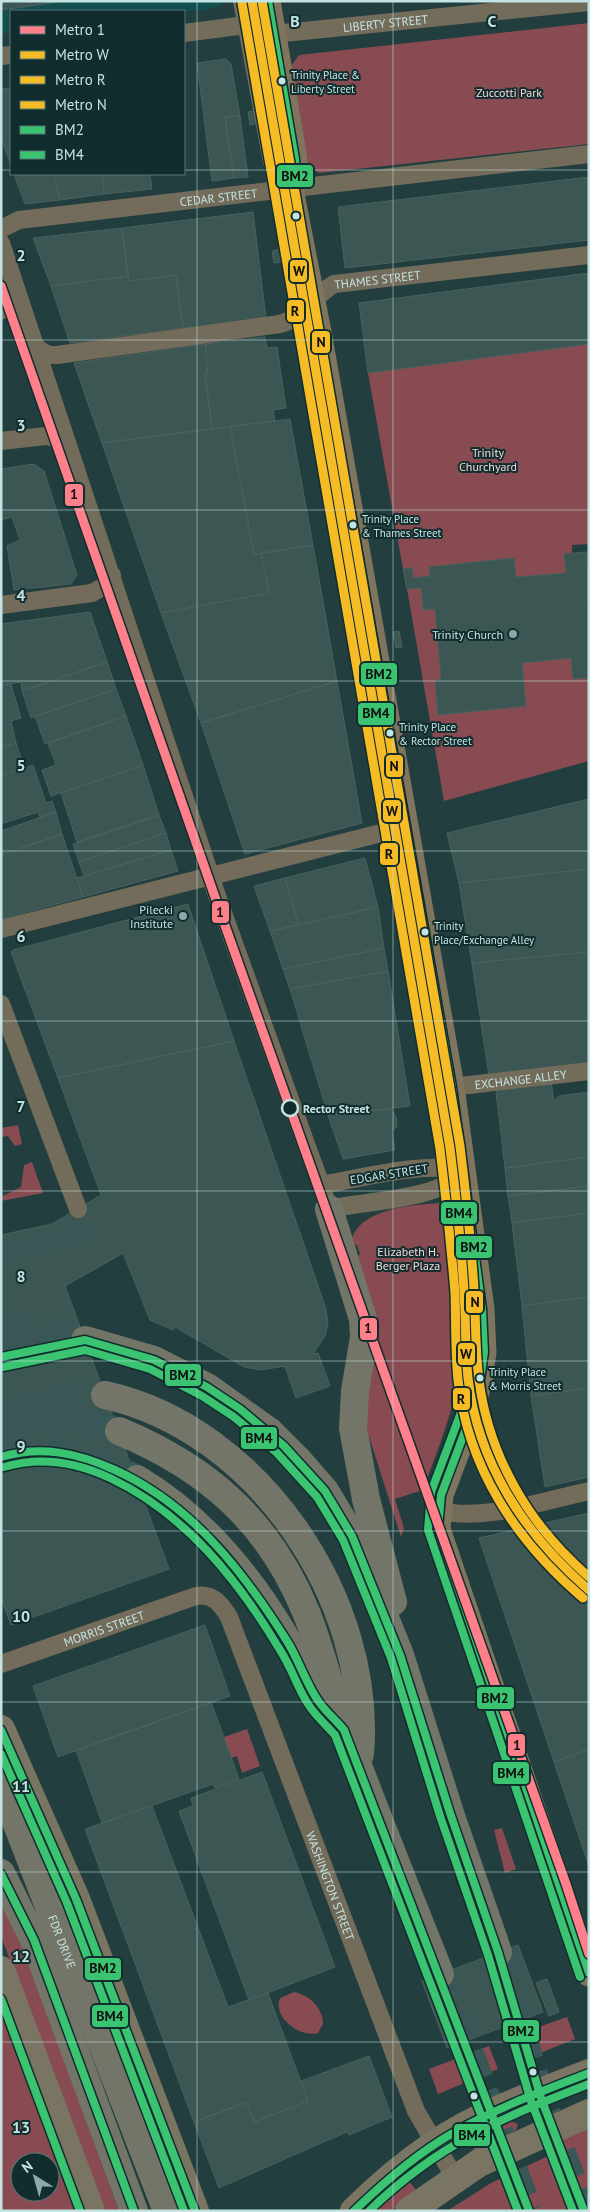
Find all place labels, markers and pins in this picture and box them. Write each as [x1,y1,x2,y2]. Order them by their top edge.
place label: Trinity Place & Liberty Street [291,68,360,96]
marker: Trinity Place & Liberty Street [277,76,287,86]
unlabelled marker [291,211,301,221]
place label: Trinity Place & Thames Street [362,512,442,540]
marker: Trinity Place & Thames Street [348,520,358,530]
place label: Trinity Church [432,627,503,642]
marker: Trinity Church [507,628,519,640]
place label: Trinity Place & Rector Street [399,720,472,748]
marker: Trinity Place & Rector Street [385,728,395,738]
place label: Pilecki Institute [130,902,173,931]
marker: Pilecki Institute [177,910,189,922]
place label: Trinity Place/Exchange Alley [434,919,535,947]
marker: Trinity Place/Exchange Alley [420,927,430,937]
marker: Rector Street [281,1099,299,1117]
place label: Rector Street [303,1101,371,1116]
place label: Trinity Place & Morris Street [489,1365,562,1393]
marker: Trinity Place & Morris Street [475,1373,485,1383]
unlabelled marker [528,2067,538,2077]
unlabelled marker [469,2091,479,2101]

